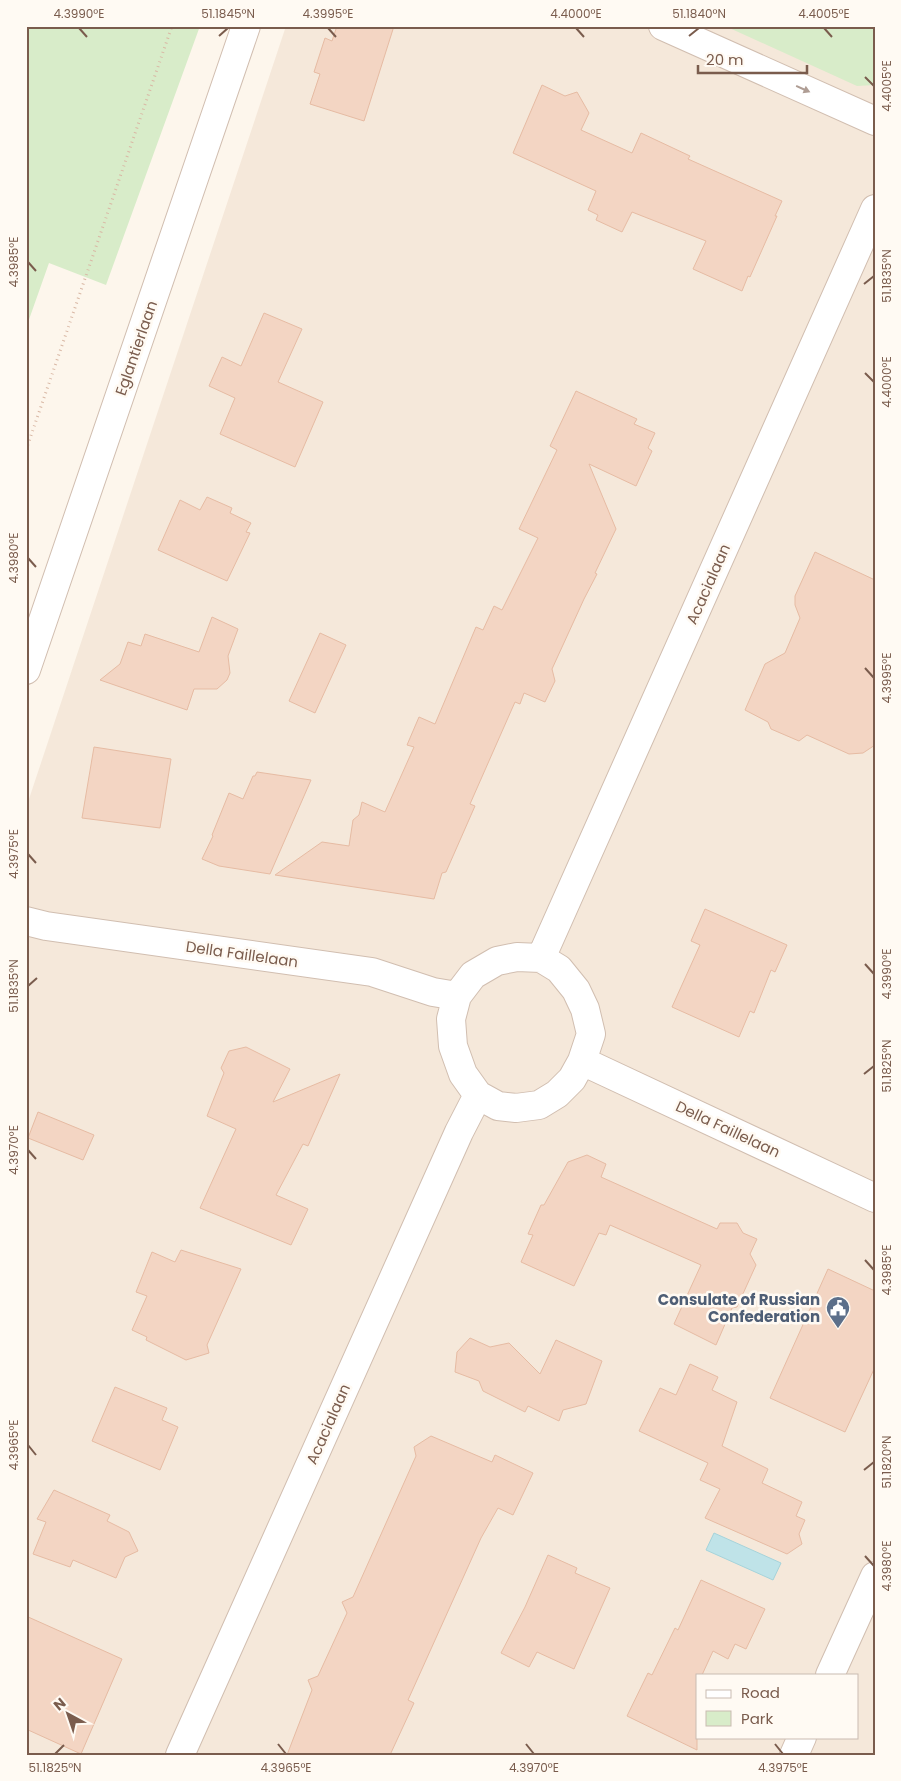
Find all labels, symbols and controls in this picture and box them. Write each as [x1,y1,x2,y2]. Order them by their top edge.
text: 4.3990°E [54,5,104,22]
text: 51.1845°N [201,5,255,22]
text: 4.3995°E [303,5,353,22]
text: 4.4000°E [550,5,602,22]
text: 51.1840°N [672,5,726,22]
text: 4.4005°E [798,5,850,22]
scale bar [698,42,807,74]
text: 20 m [706,49,744,70]
text: 4.4005°E [878,60,895,112]
one-way arrow [796,85,810,93]
text: 4.3985°E [5,237,22,287]
text: 51.1835°N [878,249,895,303]
street label: Eglantierlaan [110,298,162,398]
text: 4.4000°E [878,356,895,408]
text: 4.3980°E [5,533,22,583]
street label: Acacialaan [681,541,735,627]
text: 4.3995°E [878,653,895,703]
text: 4.3975°E [5,829,22,879]
street label: Della Faillelaan [185,936,299,972]
text: 4.3990°E [878,949,895,999]
text: 51.1835°N [5,959,22,1013]
text: 51.1825°N [878,1039,895,1093]
street label: Della Faillelaan [672,1096,784,1162]
text: 4.3970°E [5,1125,22,1175]
text: 4.3985°E [878,1245,895,1295]
place label: Consulate of Russian Confederation [658,1289,820,1327]
public building icon: Consulate of Russian Confederation [825,1295,851,1329]
street label: Acacialaan [301,1381,355,1467]
text: 4.3965°E [5,1420,22,1470]
text: 51.1820°N [878,1435,895,1489]
text: 4.3980°E [878,1541,895,1591]
legend [696,1674,858,1738]
text: Road [741,1682,780,1703]
north arrow [42,1688,92,1738]
text: N [49,1693,70,1715]
text: Park [741,1708,773,1729]
text: 51.1825°N [28,1759,82,1776]
text: 4.3965°E [261,1759,311,1776]
text: 4.3970°E [509,1759,559,1776]
text: 4.3975°E [758,1759,808,1776]

